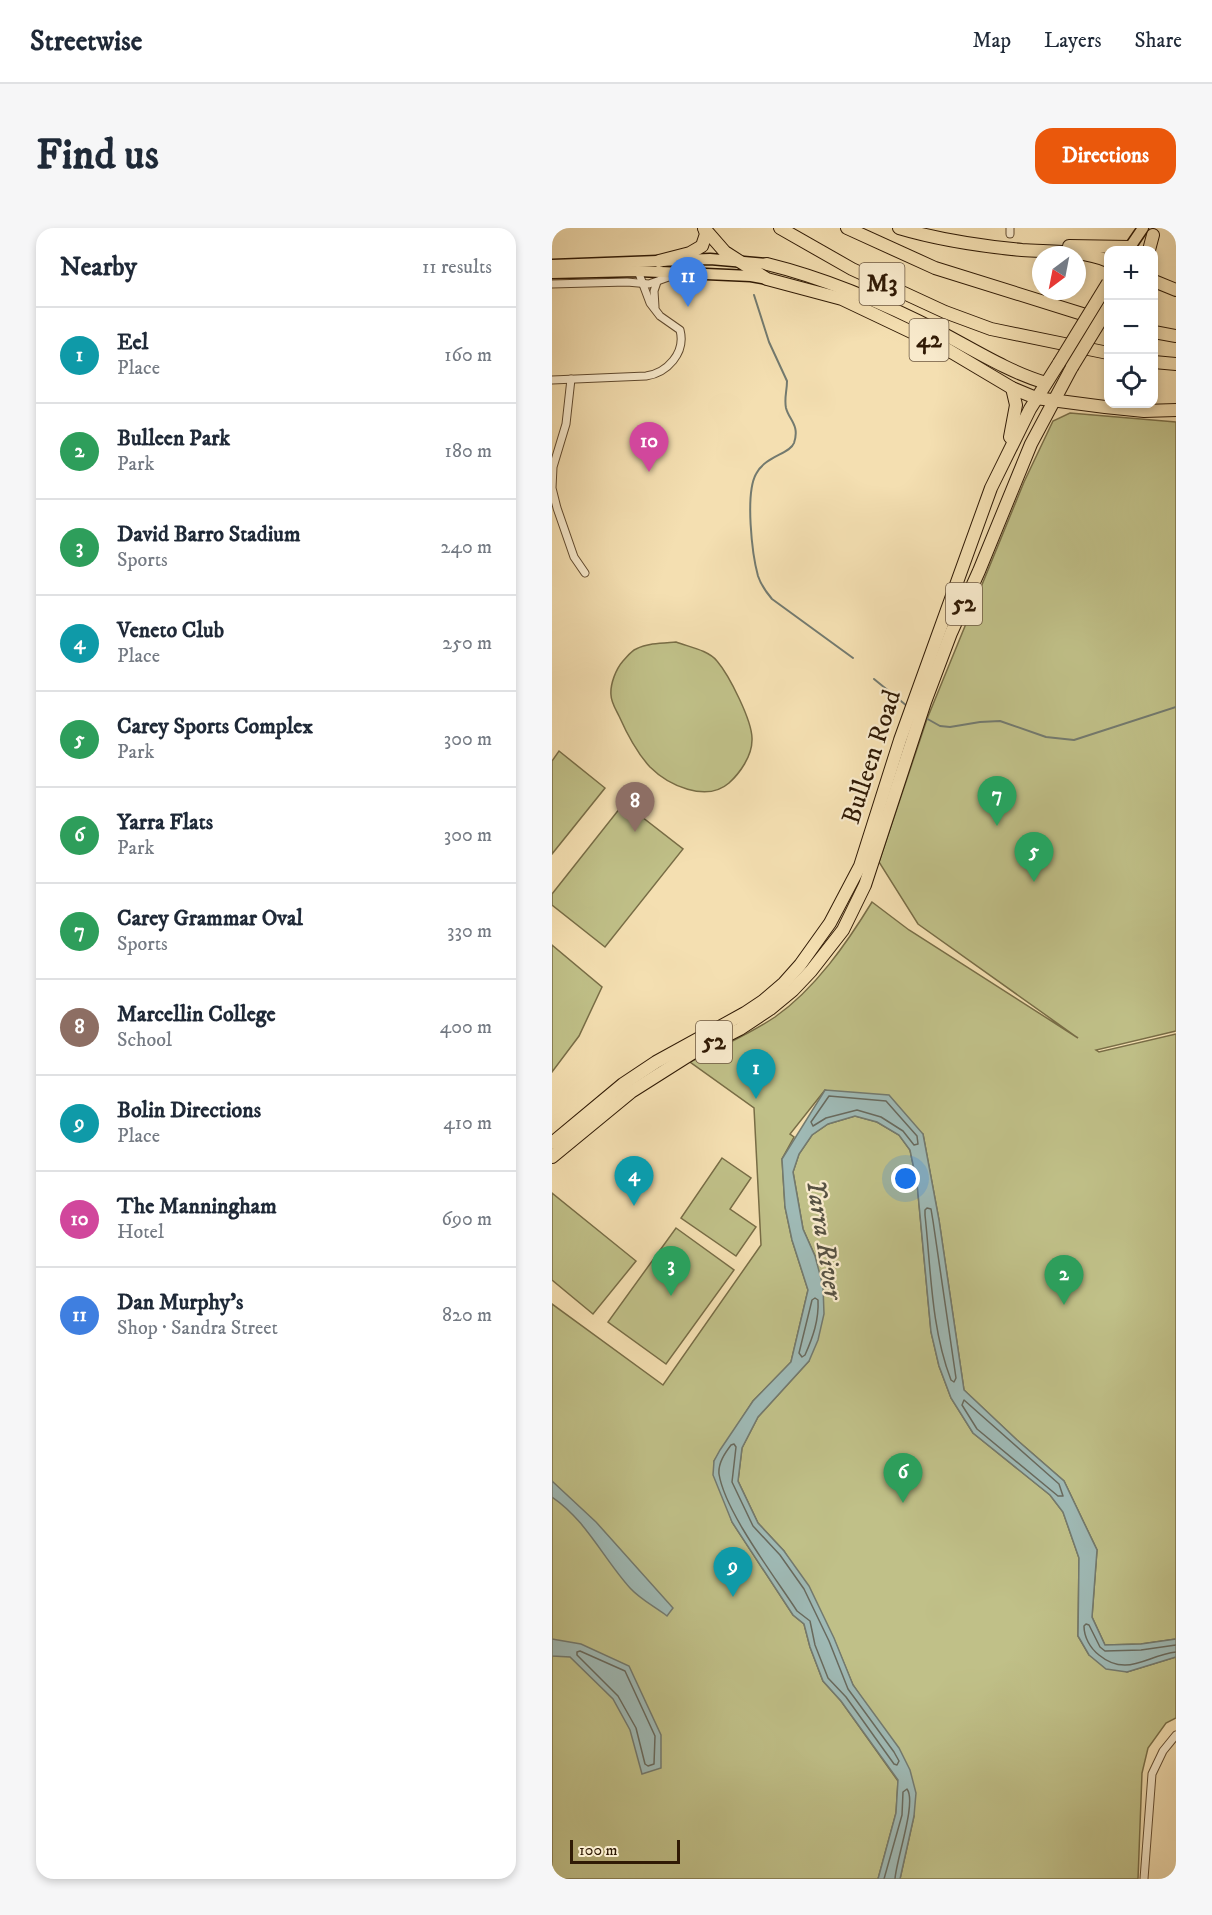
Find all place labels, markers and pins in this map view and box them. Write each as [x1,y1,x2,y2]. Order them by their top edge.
pin: 11 [668,257,708,307]
pin: 10 [630,422,668,472]
pin: 7 [978,776,1016,826]
pin: 8 [616,782,655,832]
pin: 5 [1014,832,1054,882]
pin: 1 [736,1050,776,1099]
pin: 4 [614,1156,653,1206]
pin: 3 [652,1246,690,1296]
pin: 2 [1044,1256,1084,1305]
pin: 6 [884,1454,922,1503]
pin: 9 [714,1548,753,1597]

